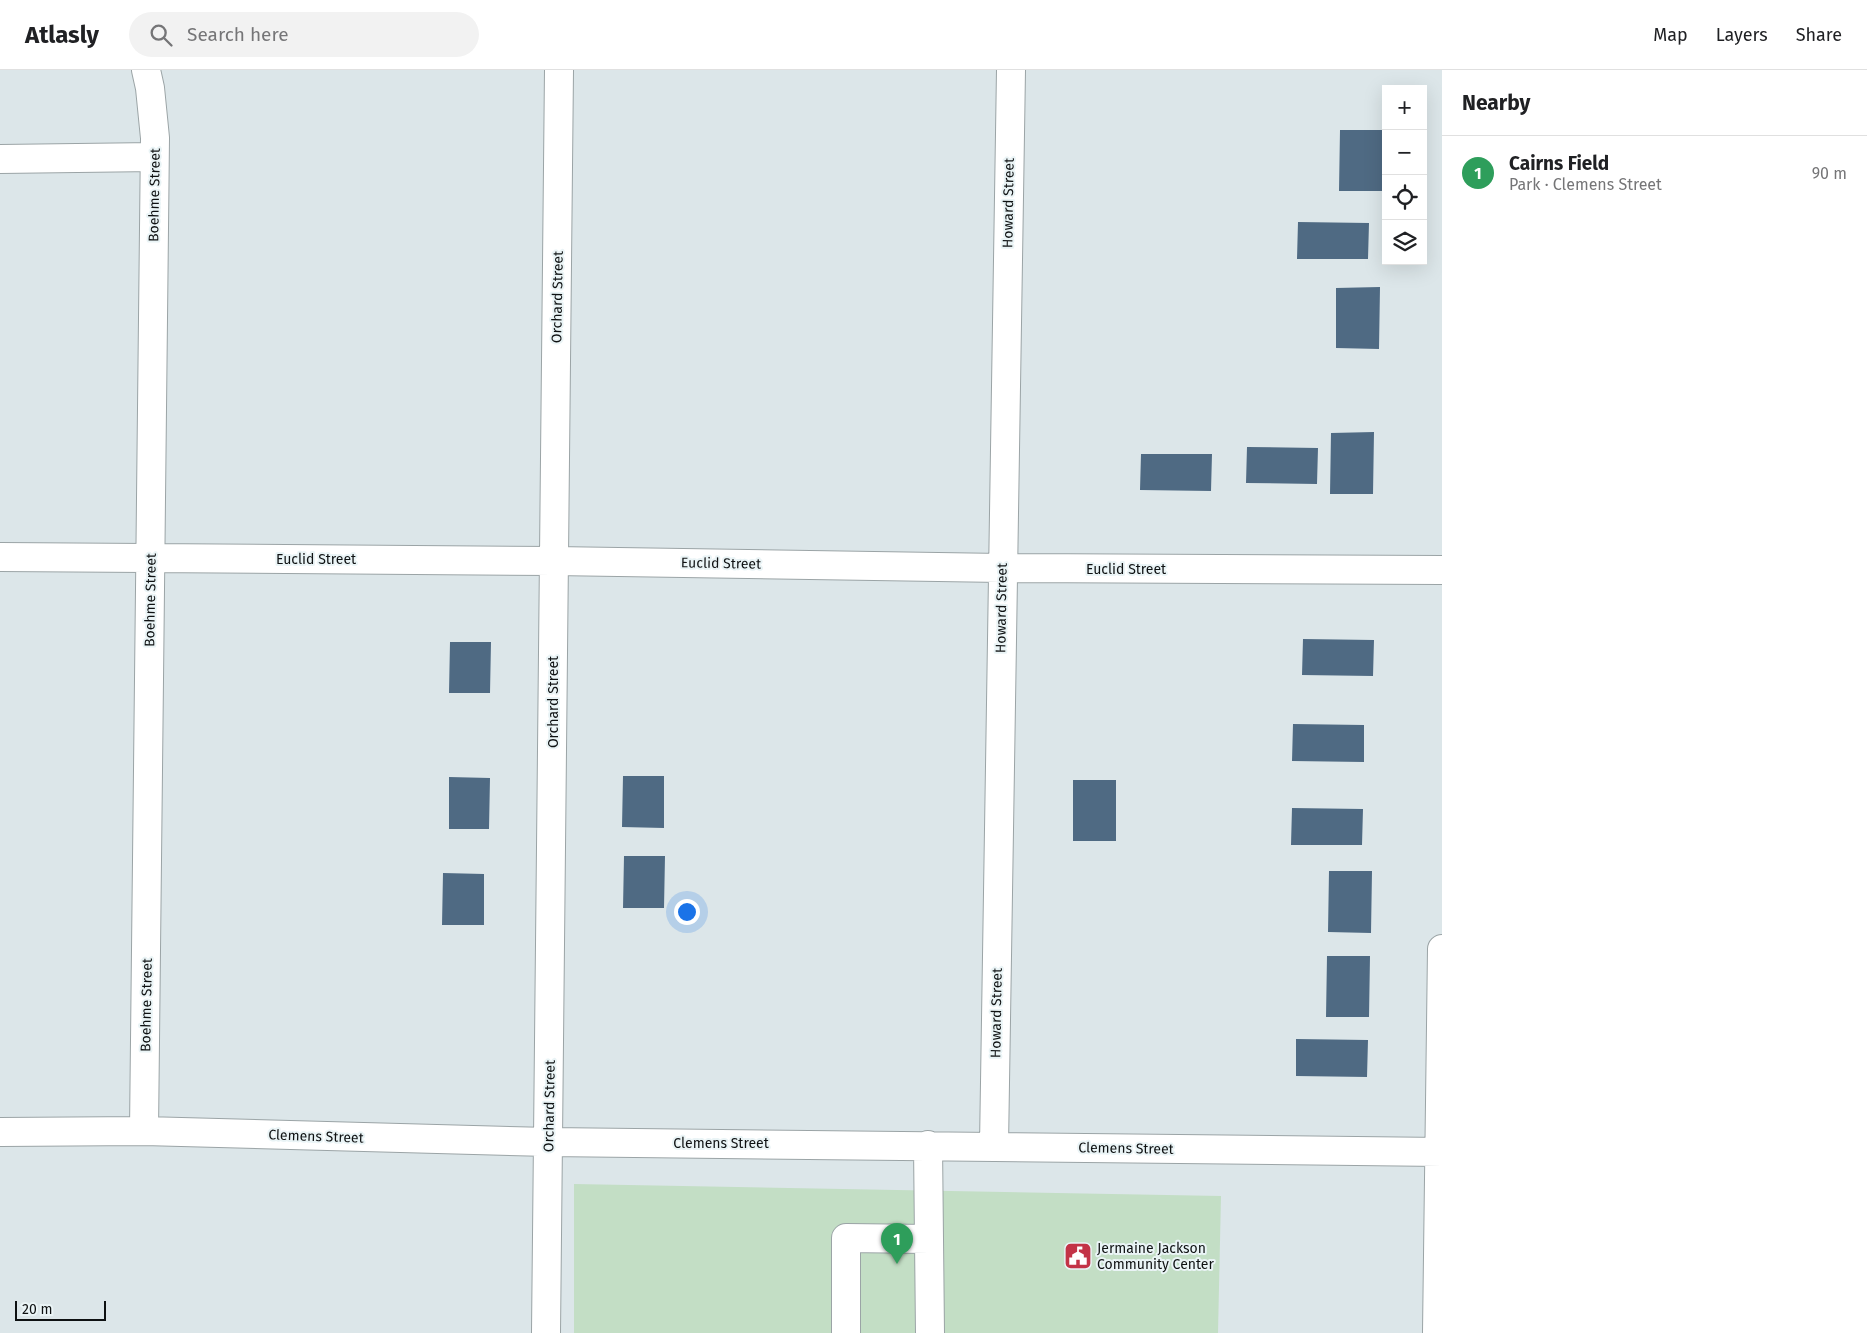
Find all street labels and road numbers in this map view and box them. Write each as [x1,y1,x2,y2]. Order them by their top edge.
street label: Boehme Street [145,147,164,242]
street label: Howard Street [999,157,1018,248]
street label: Orchard Street [548,250,567,343]
street label: Euclid Street [276,551,357,568]
street label: Boehme Street [141,552,160,647]
street label: Euclid Street [681,554,762,573]
street label: Euclid Street [1086,561,1167,578]
street label: Howard Street [992,562,1011,653]
street label: Orchard Street [545,655,562,748]
street label: Boehme Street [137,957,156,1052]
street label: Howard Street [987,967,1006,1058]
street label: Orchard Street [540,1059,559,1152]
street label: Clemens Street [268,1126,365,1147]
street label: Clemens Street [673,1135,770,1152]
street label: Clemens Street [1078,1139,1175,1158]

